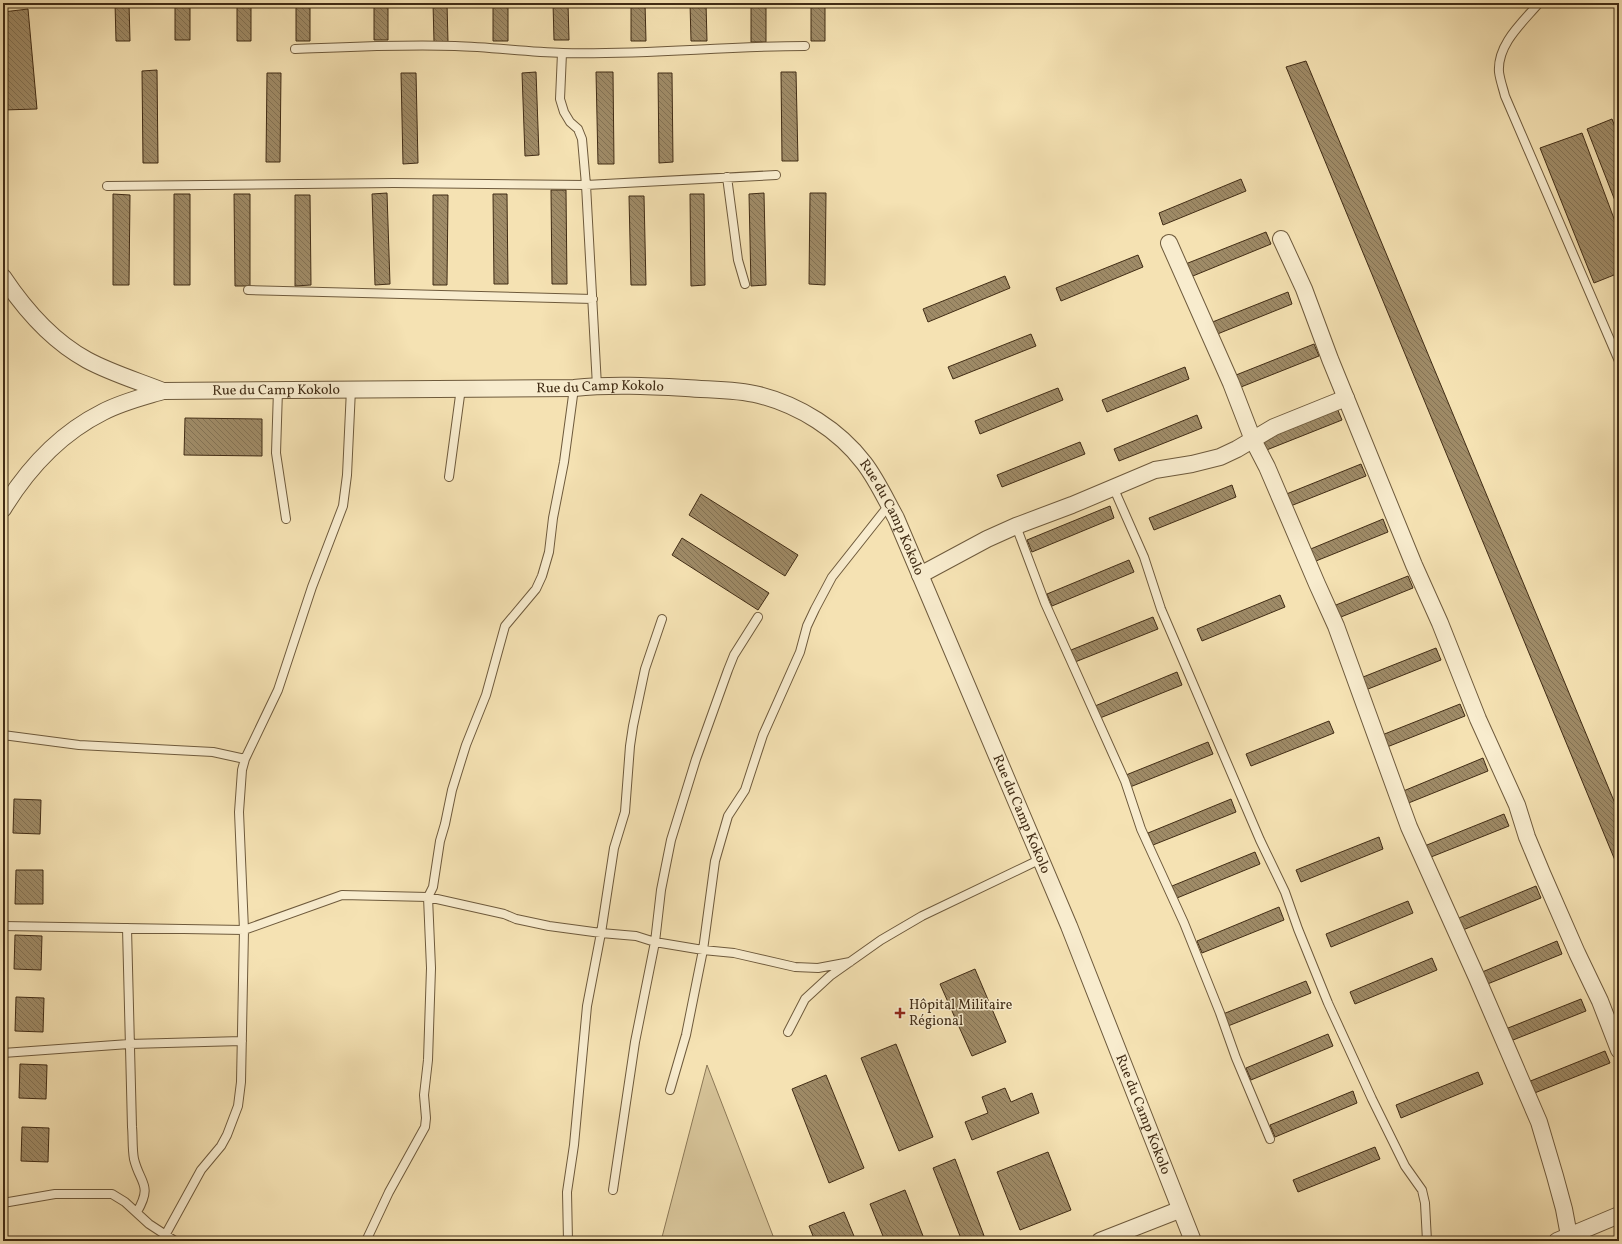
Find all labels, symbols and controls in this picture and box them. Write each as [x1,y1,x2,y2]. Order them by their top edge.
street label: Rue du Camp Kokolo [536,376,664,398]
street label: Rue du Camp Kokolo [212,380,340,400]
street label: Rue du Camp Kokolo [855,455,929,578]
street label: Rue du Camp Kokolo [988,752,1055,876]
place label: Hôpital Militaire Régional [909,996,1013,1031]
marker: Hôpital Militaire Régional [894,1007,906,1019]
street label: Rue du Camp Kokolo [1111,1051,1175,1177]

